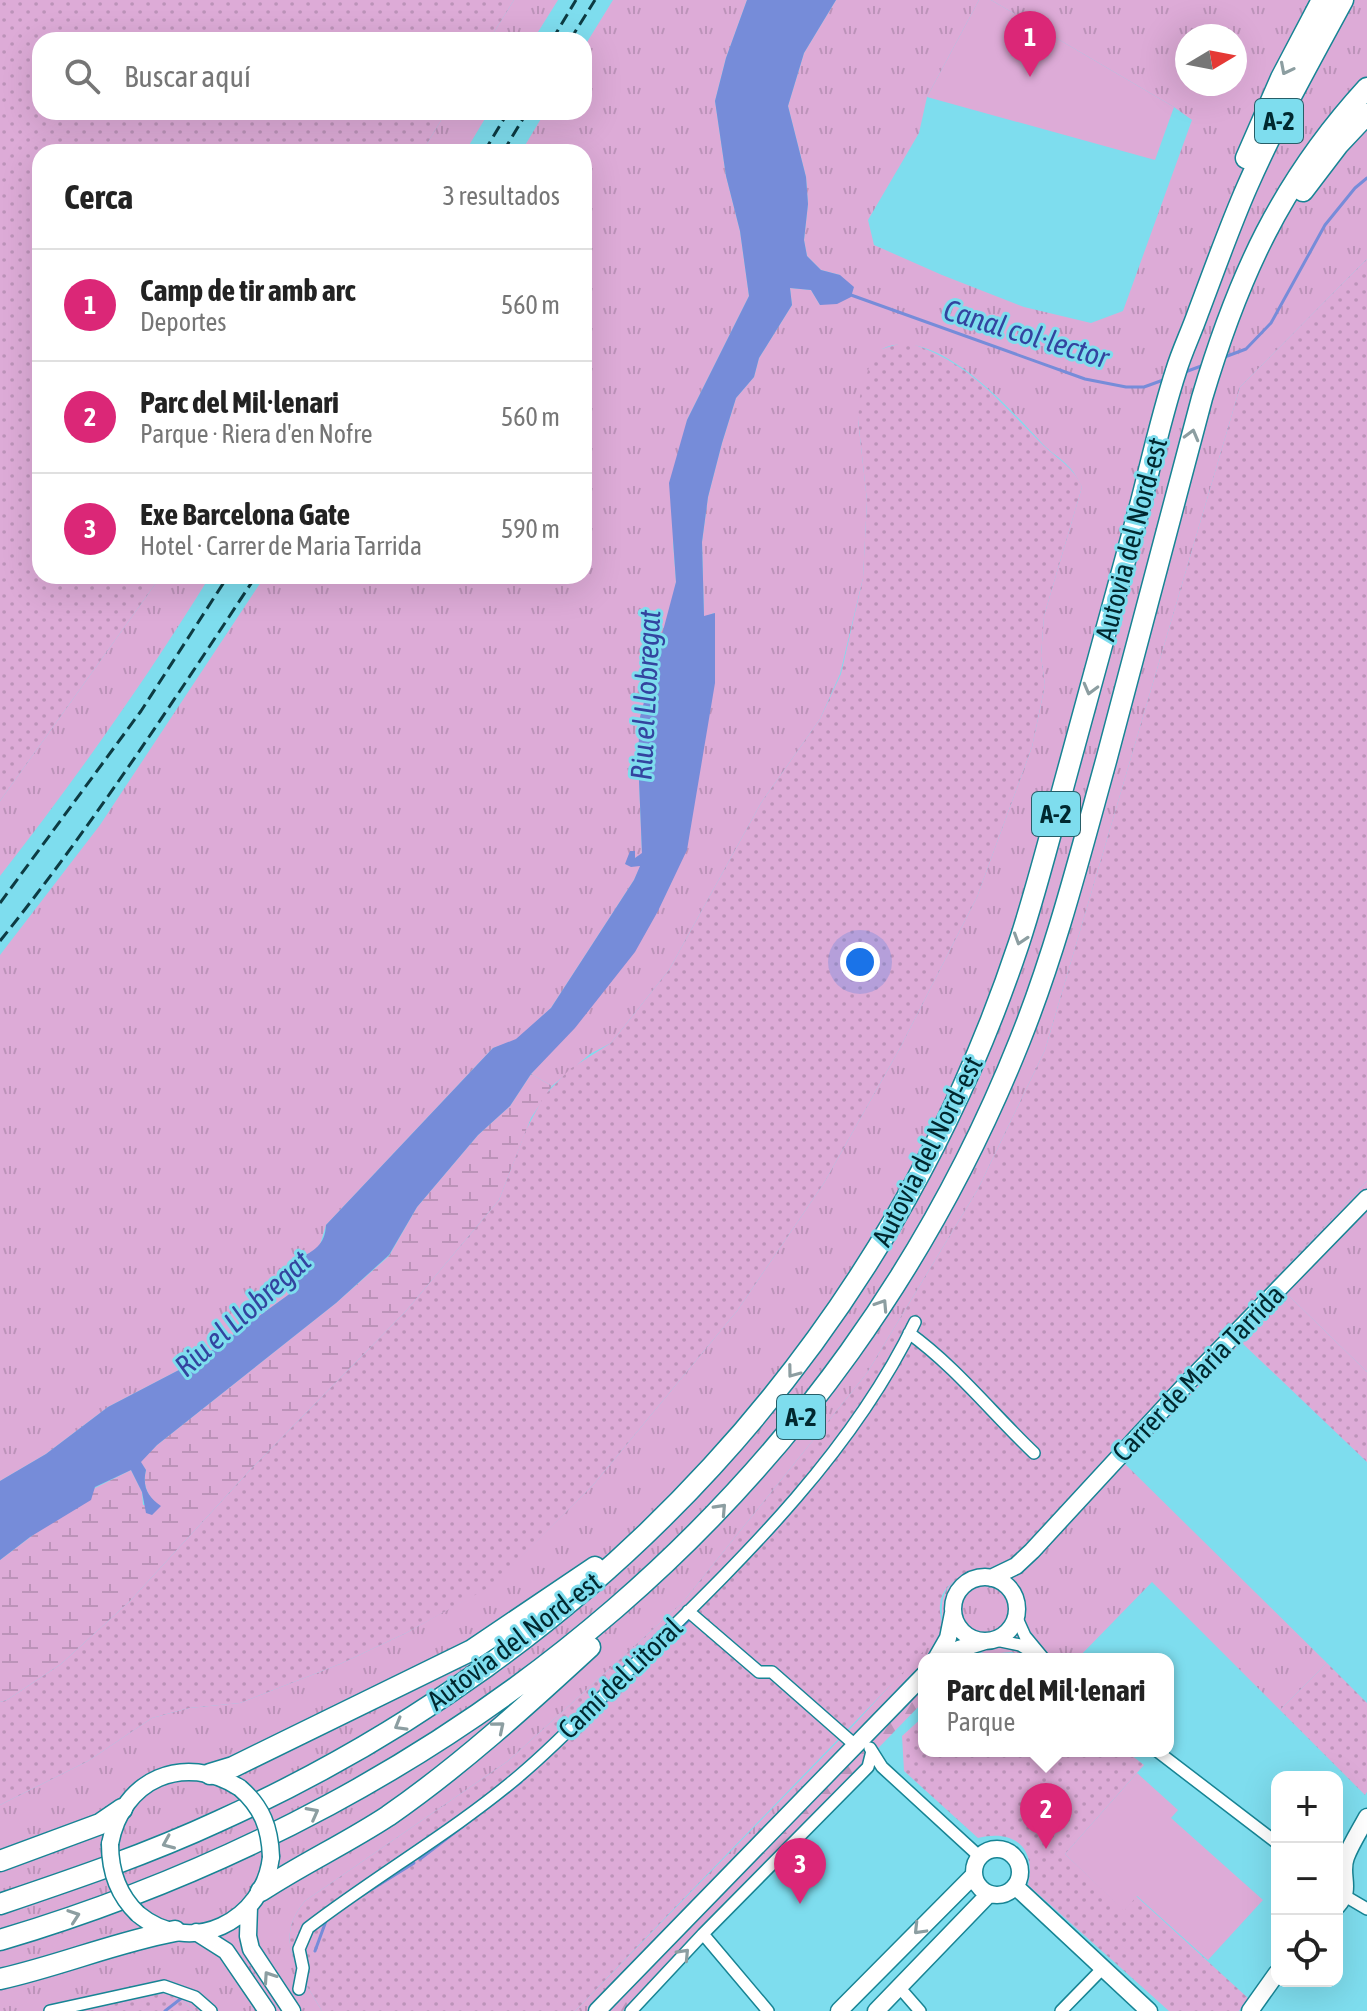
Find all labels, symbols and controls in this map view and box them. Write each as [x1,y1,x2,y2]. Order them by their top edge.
pin: 1 [1004,11,1056,77]
north arrow [1175,24,1247,96]
search box [32,32,592,120]
icon: search [60,54,104,98]
text: Buscar aquí [124,59,251,93]
one-way arrow [1281,61,1296,76]
road number: A-2 [1255,99,1303,143]
text: Cerca [64,177,133,216]
text: 3 resultados [443,181,560,211]
text: Camp de tir amb arc [140,273,356,307]
text: 1 [84,290,96,320]
text: 560 m [501,290,560,320]
water label: Canal col·lector [940,292,1114,375]
text: Deportes [140,307,227,337]
text: Parc del Mil·lenari [140,385,339,419]
text: 2 [84,402,96,432]
text: 560 m [501,402,560,432]
text: Parque · Riera d'en Nofre [140,419,373,449]
one-way arrow [1183,429,1200,443]
street label: Autovia del Nord-est [1089,434,1173,644]
text: Exe Barcelona Gate [140,497,350,531]
text: 3 [84,514,96,544]
text: 590 m [501,514,560,544]
text: Hotel · Carrer de Maria Tarrida [140,531,422,561]
water label: Riu el Llobregat [624,608,666,781]
one-way arrow [1083,681,1100,695]
road number: A-2 [1032,792,1080,836]
one-way arrow [1013,932,1029,945]
your location [840,942,880,982]
street label: Autovia del Nord-est [865,1051,989,1251]
water label: Riu el Llobregat [168,1243,317,1383]
street label: Carrer de Maria Tarrida [1106,1278,1290,1468]
one-way arrow [872,1299,887,1314]
one-way arrow [788,1364,802,1378]
road number: A-2 [777,1395,825,1439]
one-way arrow [712,1503,726,1518]
street label: Autovia del Nord-est [421,1565,607,1717]
street label: Camí del Litoral [551,1611,689,1745]
popup [918,1653,1174,1757]
text: Parc del Mil·lenari [947,1673,1145,1707]
text: Parque [947,1707,1015,1737]
one-way arrow [394,1715,408,1731]
one-way arrow [490,1722,505,1737]
map controls [1271,1771,1343,1987]
button: + [1271,1771,1343,1843]
pin: 2 [1020,1783,1072,1849]
one-way arrow [304,1807,319,1822]
one-way arrow [162,1834,176,1850]
pin: 3 [774,1838,826,1904]
button: − [1271,1843,1343,1915]
one-way arrow [66,1909,80,1925]
button: locate [1271,1915,1343,1987]
one-way arrow [913,1920,928,1934]
one-way arrow [674,1949,689,1963]
one-way arrow [264,1972,279,1986]

